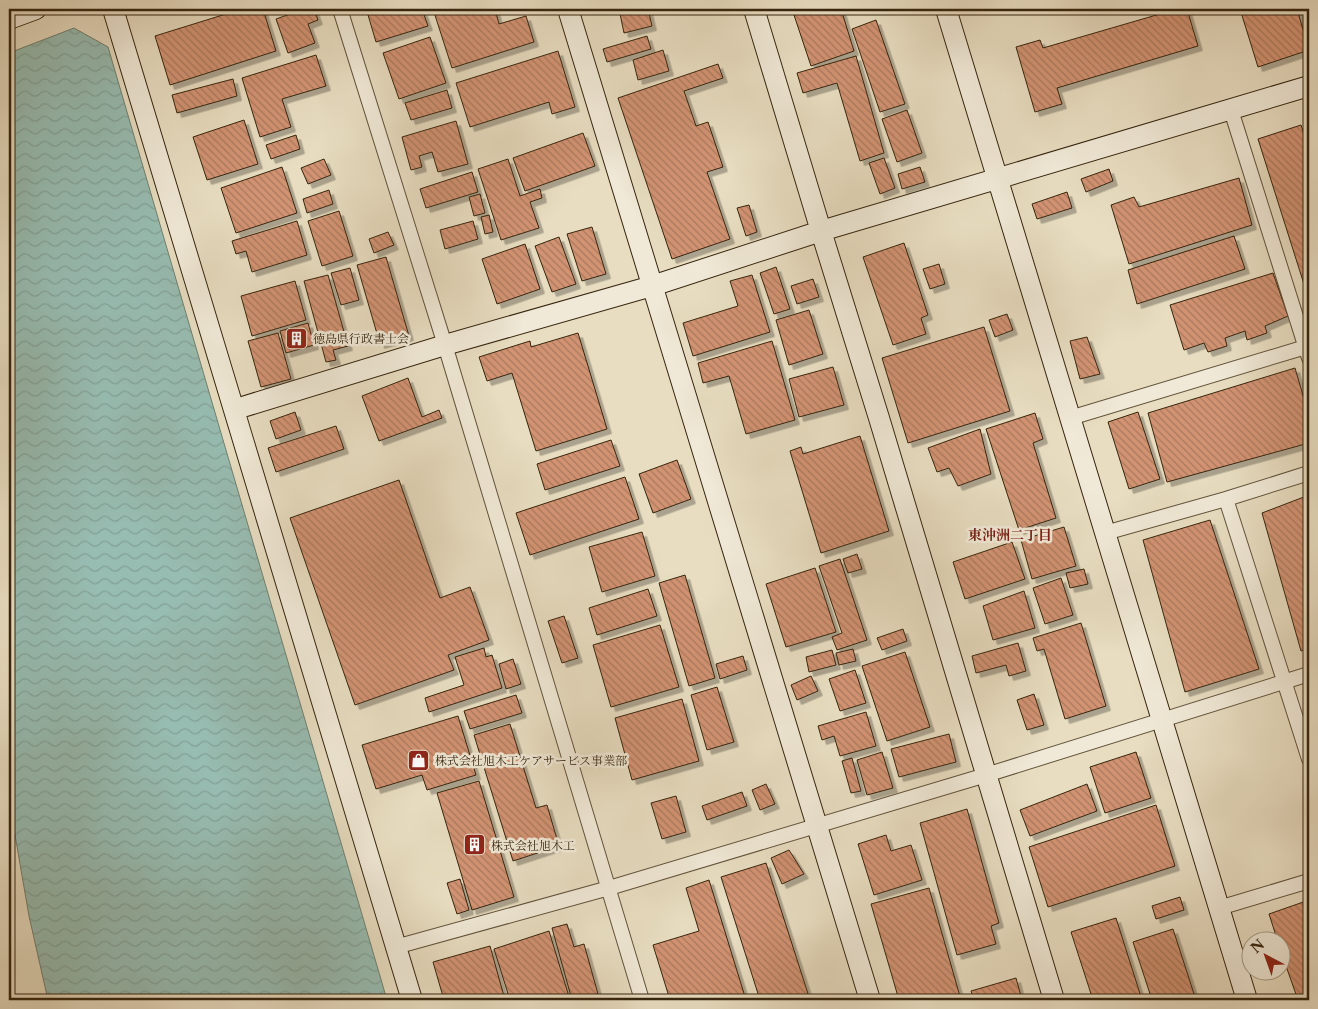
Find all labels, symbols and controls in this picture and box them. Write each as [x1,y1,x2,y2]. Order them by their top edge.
building icon: 徳島県行政書士会 [285,326,309,350]
place label: 徳島県行政書士会 [313,331,409,346]
district label: 東沖洲二丁目 [968,526,1052,544]
shop icon: 株式会社旭木工ケアサービス事業部 [407,748,431,772]
place label: 株式会社旭木工ケアサービス事業部 [435,753,627,768]
building icon: 株式会社旭木工 [463,833,487,857]
place label: 株式会社旭木工 [491,838,575,853]
north arrow [1240,932,1290,982]
text: N [1247,935,1268,957]

